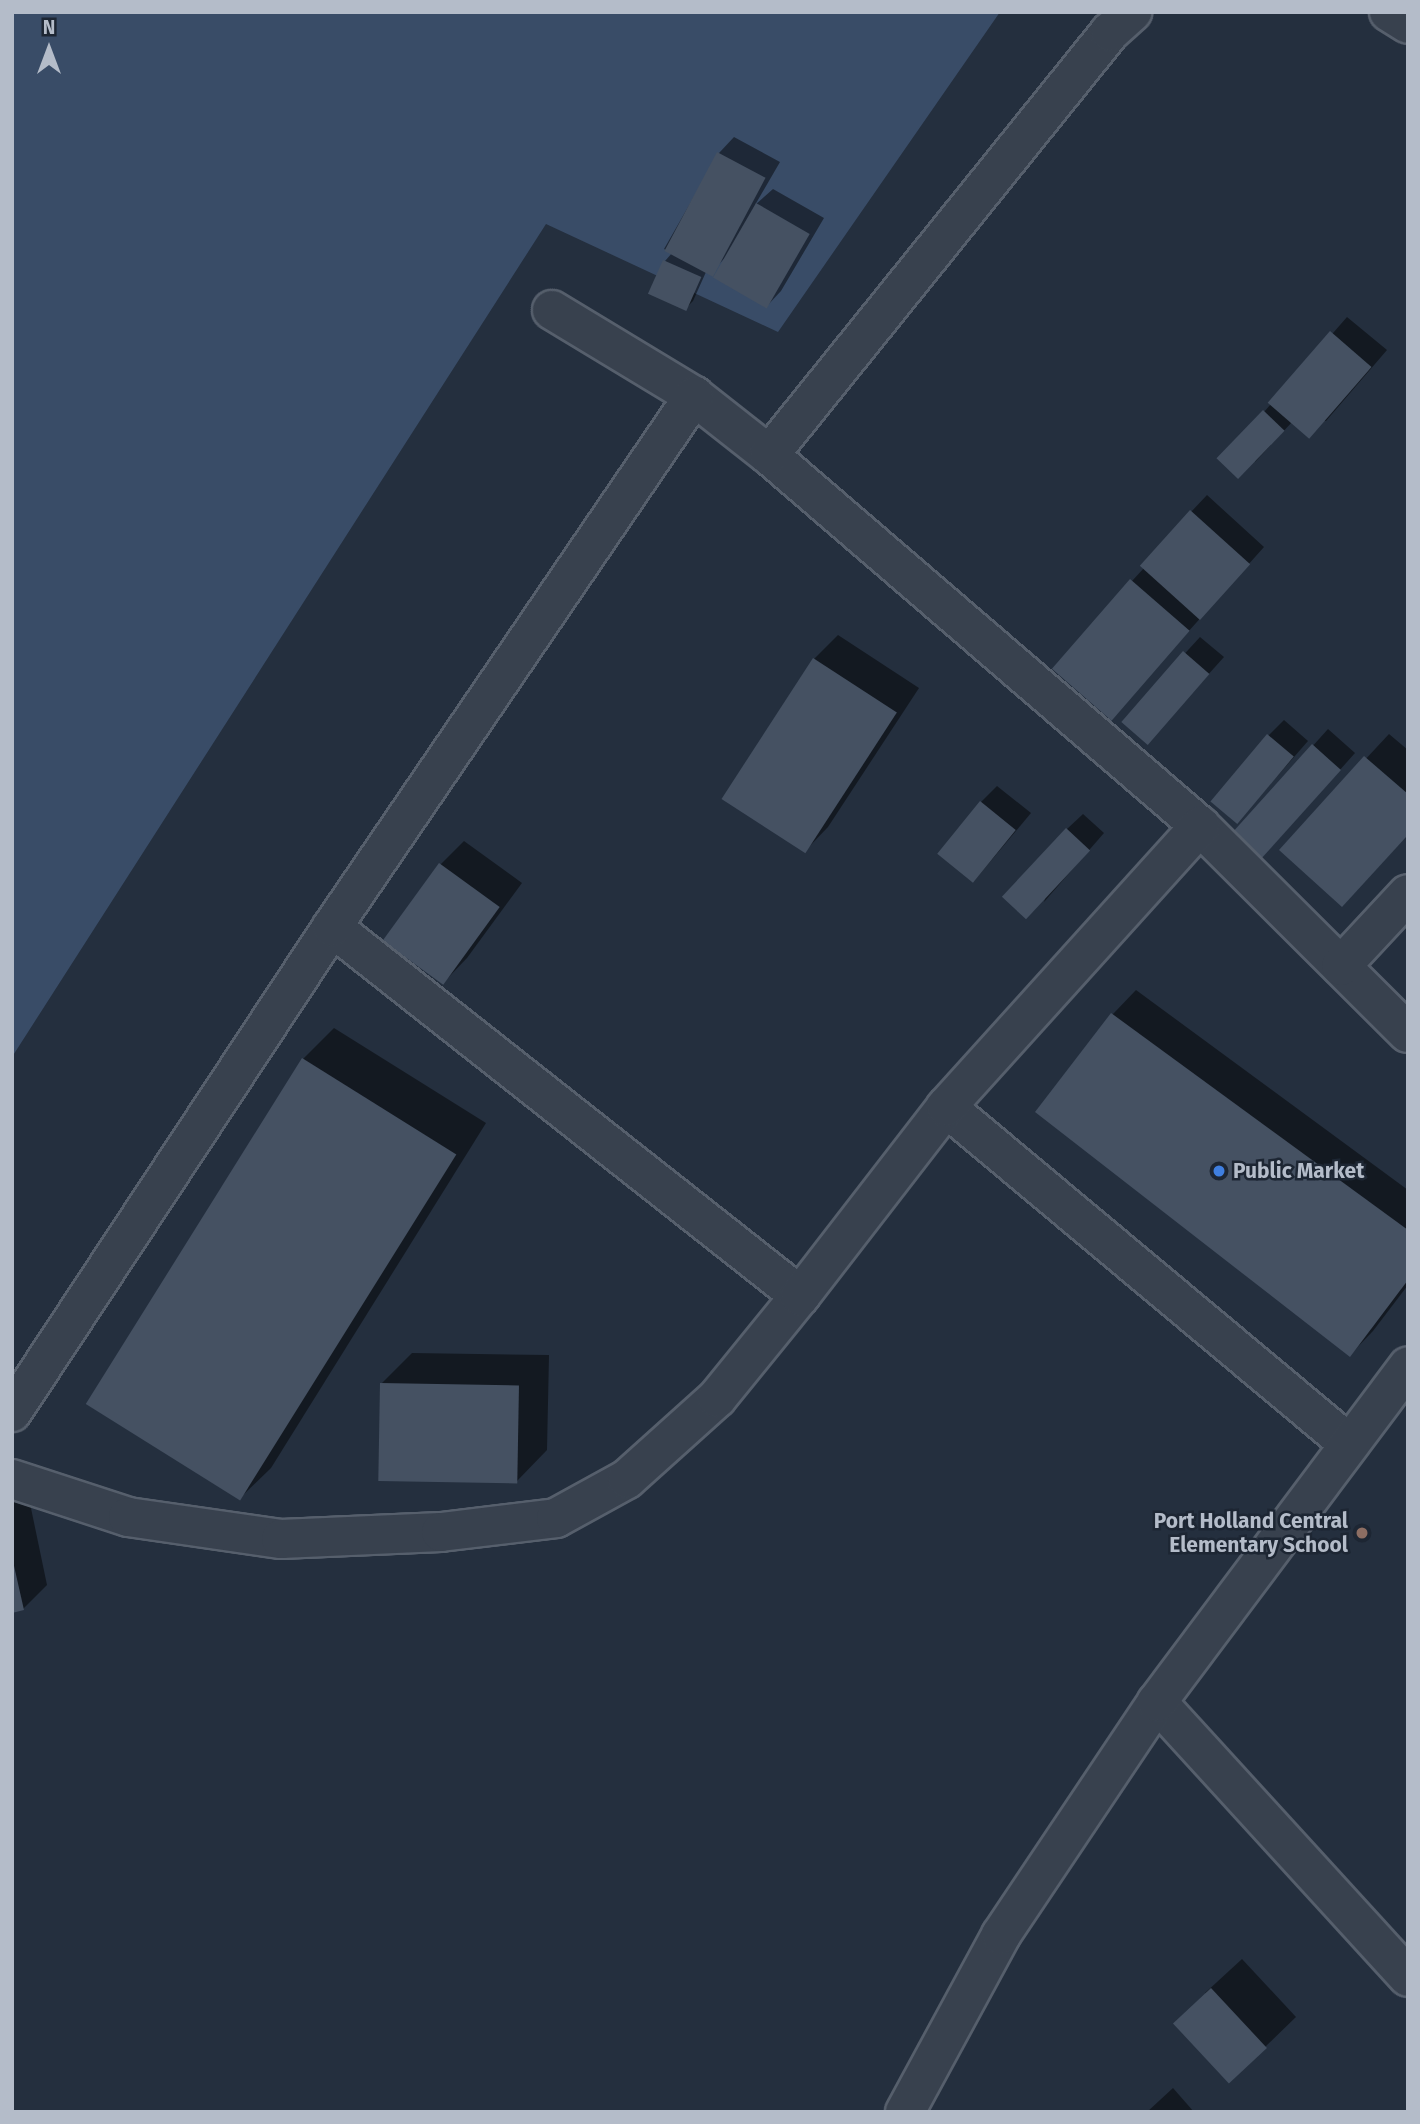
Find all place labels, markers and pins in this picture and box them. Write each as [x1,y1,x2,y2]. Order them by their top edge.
place label: Public Market [1233,1158,1364,1184]
marker: Public Market [1211,1163,1227,1179]
place label: Port Holland Central Elementary School [1154,1508,1348,1558]
marker: Port Holland Central Elementary School [1354,1525,1370,1541]

